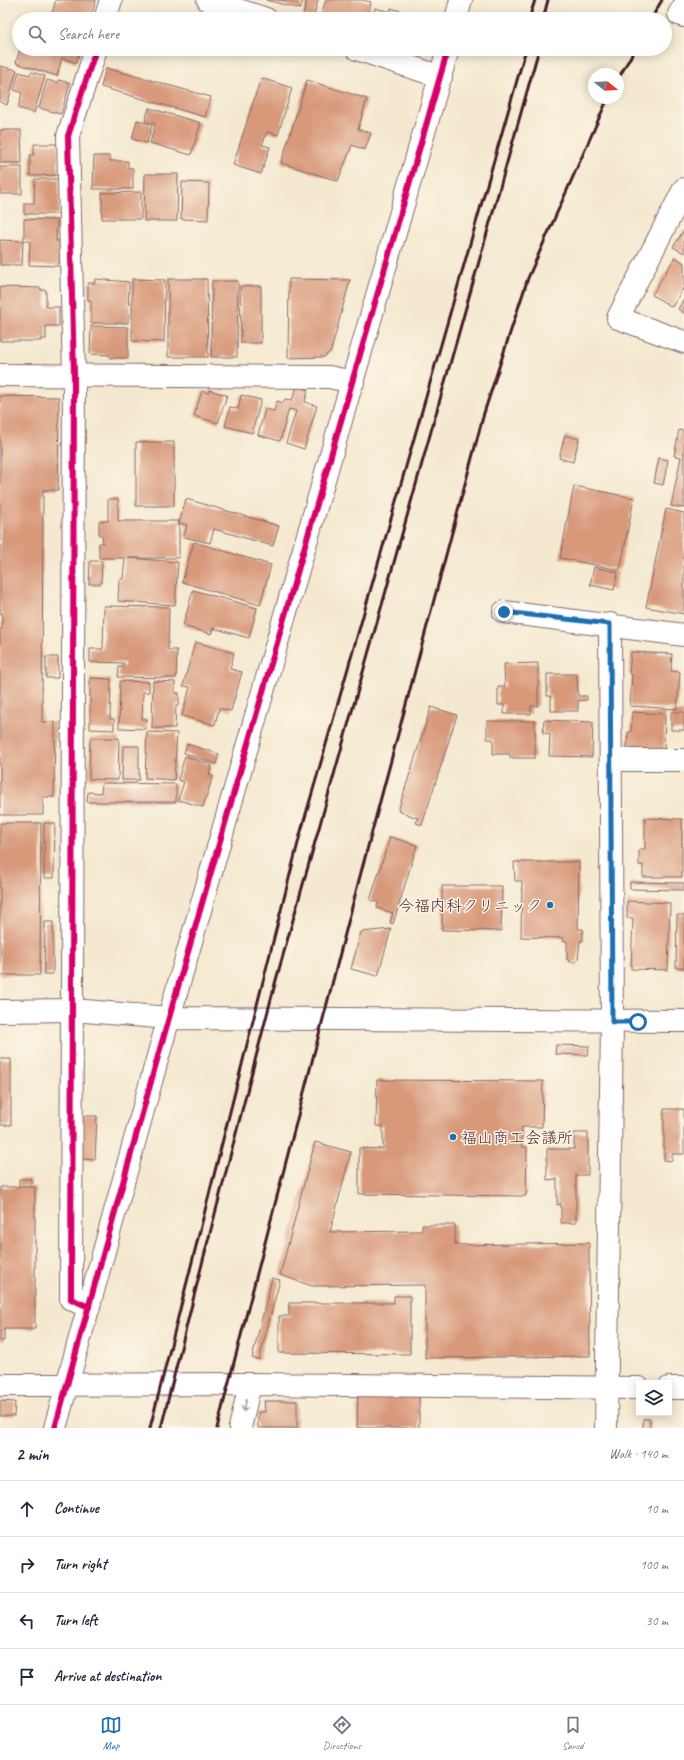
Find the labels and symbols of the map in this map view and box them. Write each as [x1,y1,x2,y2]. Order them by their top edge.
north arrow [588,68,624,104]
route end [495,603,513,621]
place label: 今福内科クリニック [398,896,542,916]
marker: 今福内科クリニック [545,900,555,910]
route start [629,1013,647,1031]
place label: 福山商工会議所 [461,1128,573,1148]
marker: 福山商工会議所 [448,1132,458,1142]
one-way arrow [241,1399,249,1412]

